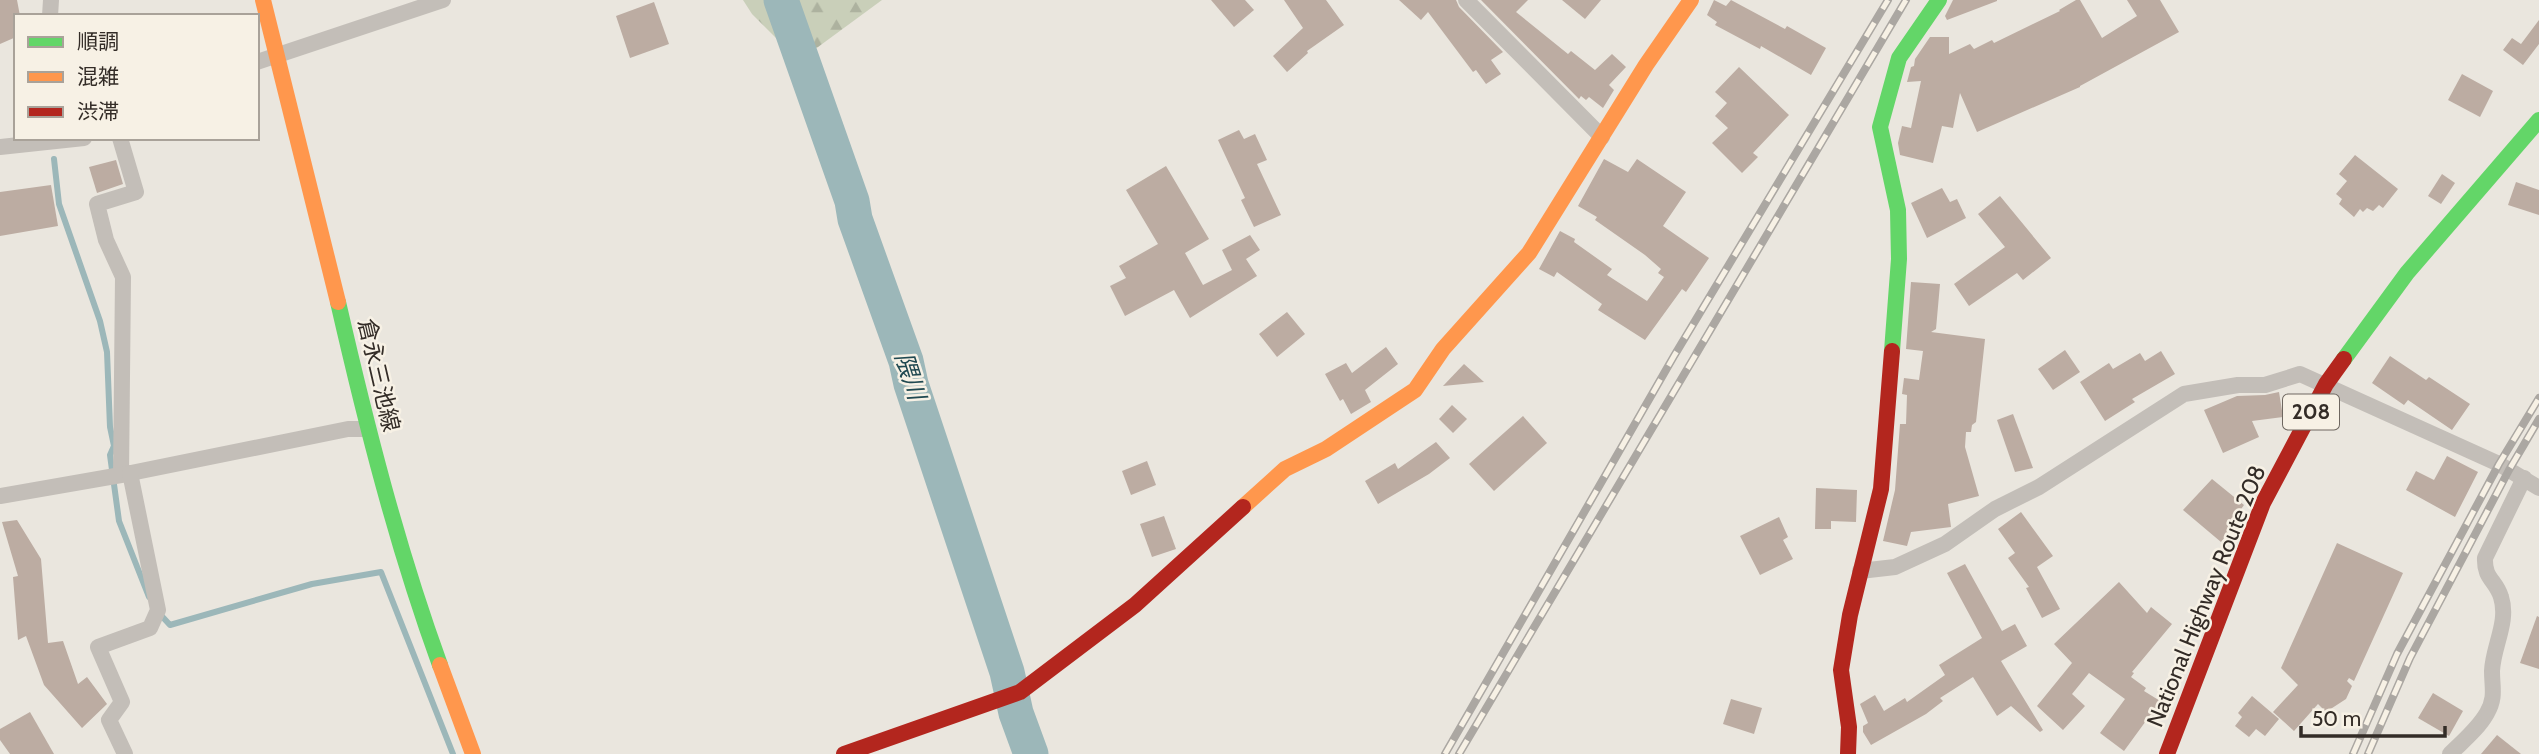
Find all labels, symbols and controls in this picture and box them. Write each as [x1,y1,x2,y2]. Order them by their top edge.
legend [14,14,259,140]
text: 順調 [77,29,119,54]
text: 混雑 [77,64,119,89]
text: 渋滞 [77,99,119,124]
street label: 倉永三池線 [352,316,406,434]
water label: 隈川 [889,349,933,406]
road number: 208 [2283,394,2339,430]
street label: National Highway Route 208 [2141,461,2271,731]
scale bar [2301,694,2444,738]
text: 50 m [2312,706,2361,731]

